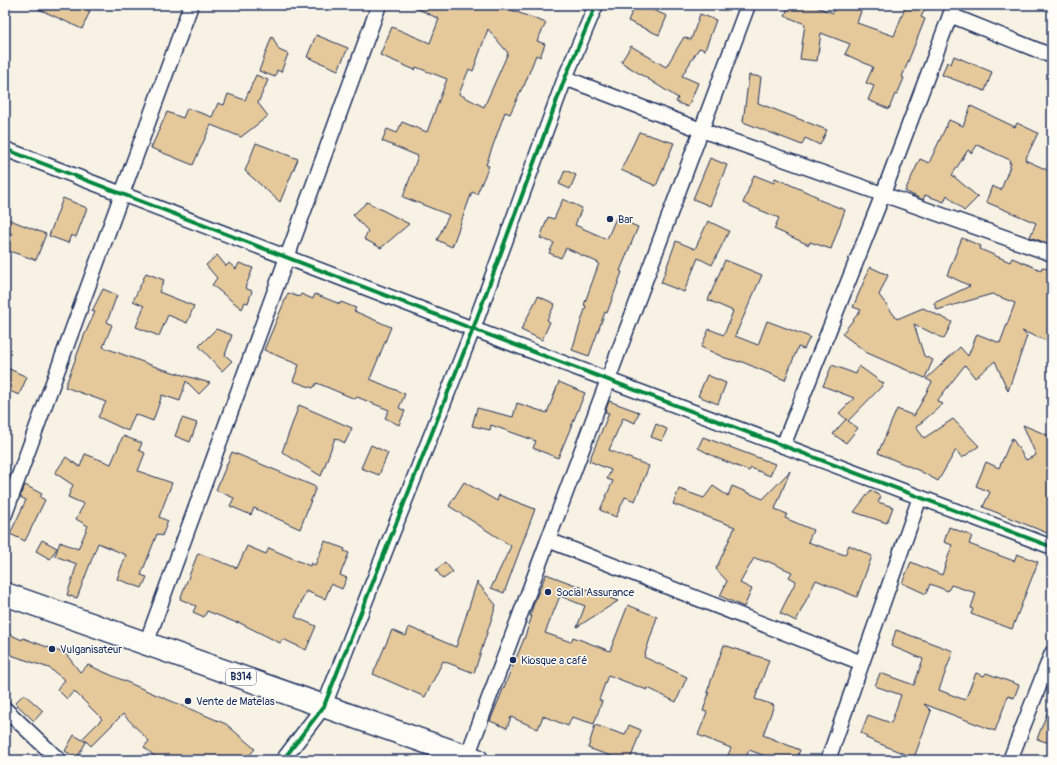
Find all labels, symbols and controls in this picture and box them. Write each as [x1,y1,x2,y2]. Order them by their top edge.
place label: Bar [618,213,633,226]
marker: Bar [605,214,615,224]
place label: Social Assurance [556,586,635,599]
marker: Social Assurance [543,587,553,597]
place label: Vulganisateur [60,643,122,656]
marker: Vulganisateur [47,644,57,654]
place label: Kiosque a café [521,654,588,667]
marker: Kiosque a café [508,655,518,665]
road number: B314 [226,669,256,685]
place label: Vente de Matelas [196,695,275,708]
marker: Vente de Matelas [183,696,193,706]

